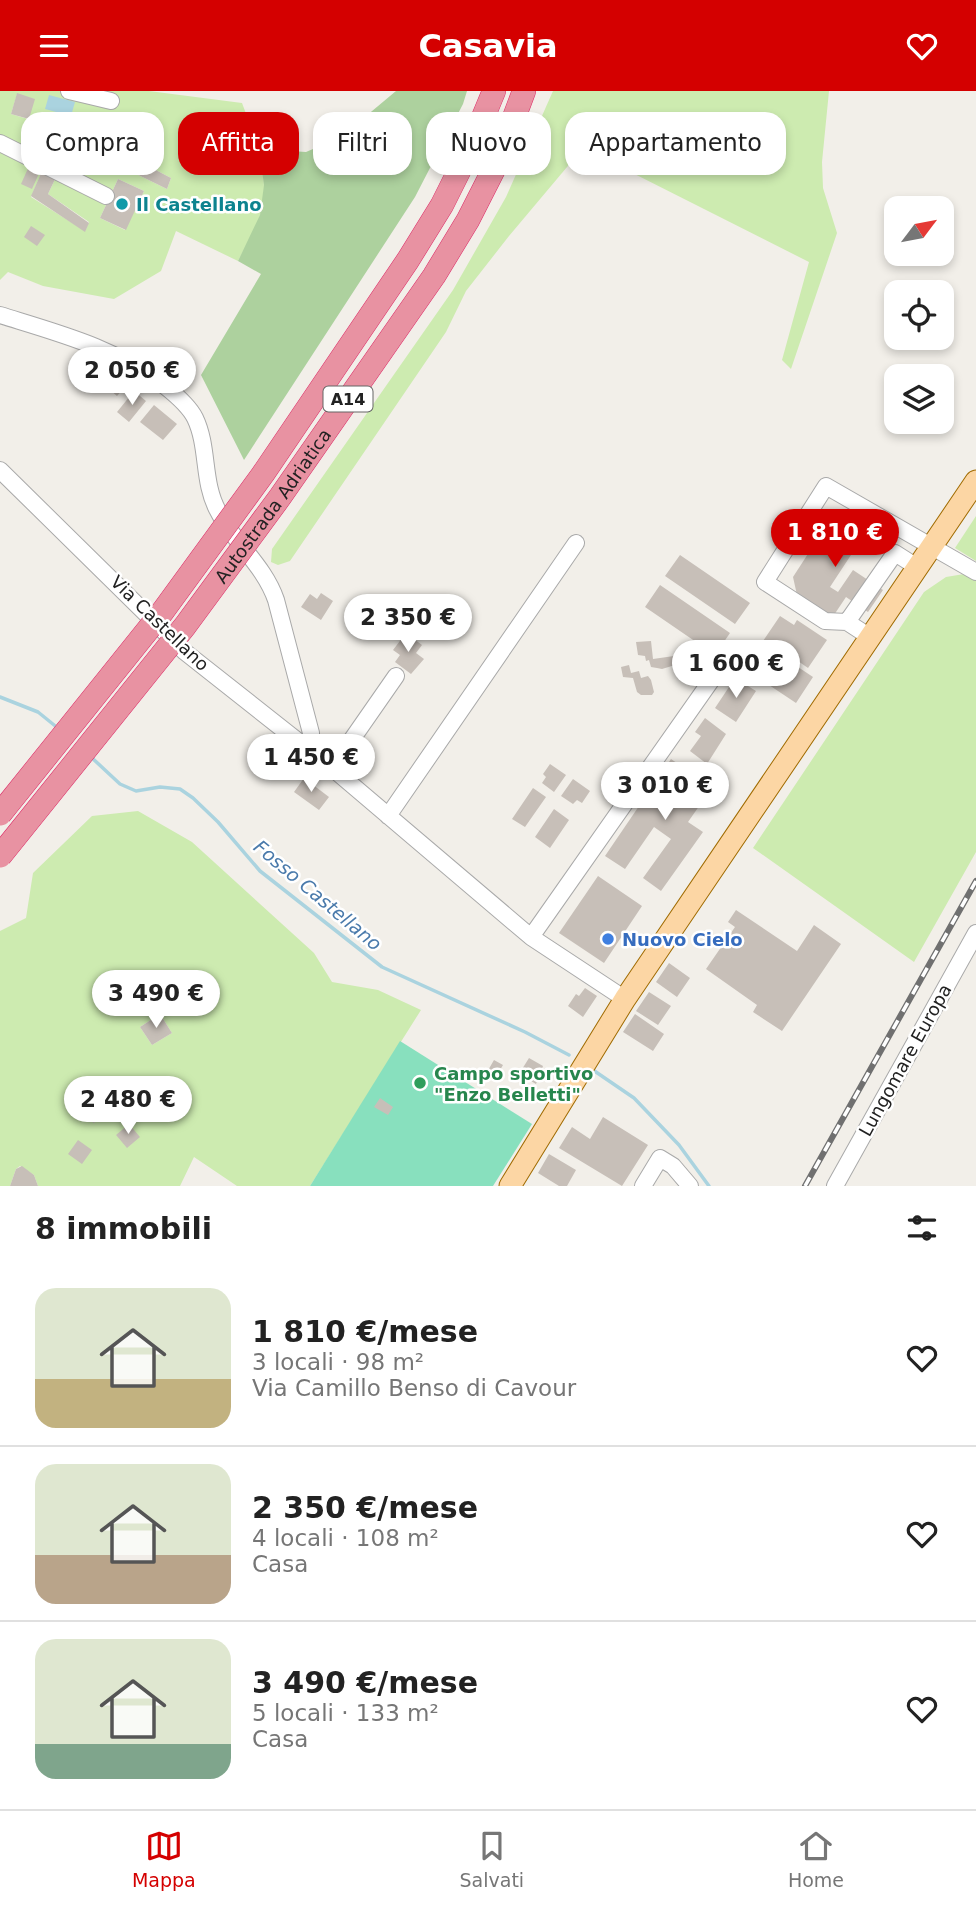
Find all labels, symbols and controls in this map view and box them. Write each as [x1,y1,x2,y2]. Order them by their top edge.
icon: menu [35,27,73,65]
text: Casavia [418,27,558,65]
icon: heart [903,27,941,65]
chip: Compra [21,112,164,175]
chip: Affitta [178,112,299,175]
chip: Filtri [313,112,412,175]
chip: Nuovo [426,112,551,175]
chip: Appartamento [565,112,786,175]
place label: Il Castellano [136,194,262,215]
marker: Il Castellano [114,196,130,212]
north arrow [884,196,954,266]
map controls [884,196,954,434]
button: locate [884,280,954,350]
pin: 2 050 € [67,347,197,407]
text: 2 050 € [84,357,180,383]
button: layers [884,364,954,434]
road number: A14 [324,387,372,411]
street label: Autostrada Adriatica [210,425,335,587]
pin: 1 810 € [770,510,900,569]
text: 1 810 € [787,519,883,545]
street label: Via Castellano [107,571,213,675]
pin: 2 350 € [343,595,473,654]
text: 2 350 € [360,604,456,630]
pin: 1 600 € [671,641,801,700]
text: 1 600 € [688,650,784,676]
pin: 1 450 € [246,735,376,794]
text: 1 450 € [263,744,359,770]
pin: 3 010 € [600,763,730,822]
text: 3 010 € [617,772,713,798]
water label: Fosso Castellano [250,835,386,955]
place label: Nuovo Cielo [622,929,743,950]
marker: Nuovo Cielo [600,931,616,947]
pin: 3 490 € [91,971,221,1030]
text: 3 490 € [108,980,204,1006]
street label: Lungomare Europa [854,980,956,1140]
place label: Campo sportivo "Enzo Belletti" [434,1063,593,1105]
marker: Campo sportivo "Enzo Belletti" [412,1075,428,1091]
pin: 2 480 € [63,1077,193,1136]
text: 2 480 € [80,1086,176,1112]
icon: filters [903,1209,941,1247]
text: 8 immobili [35,1211,212,1246]
text: 1 810 €/mese [252,1314,478,1349]
icon: home [91,1316,175,1400]
icon: heart [903,1339,941,1377]
text: 3 locali · 98 m² [252,1349,424,1375]
text: Via Camillo Benso di Cavour [252,1375,576,1401]
text: 2 350 €/mese [252,1490,478,1525]
icon: home [91,1492,175,1576]
icon: heart [903,1515,941,1553]
text: 4 locali · 108 m² [252,1525,439,1551]
text: Casa [252,1551,308,1577]
text: 3 490 €/mese [252,1665,478,1700]
icon: home [91,1667,175,1751]
icon: heart [903,1690,941,1728]
text: 5 locali · 133 m² [252,1700,439,1726]
text: Casa [252,1726,308,1752]
tab: Mappa [132,1827,196,1891]
tab: Salvati [460,1827,524,1891]
tab: Home [788,1827,844,1891]

